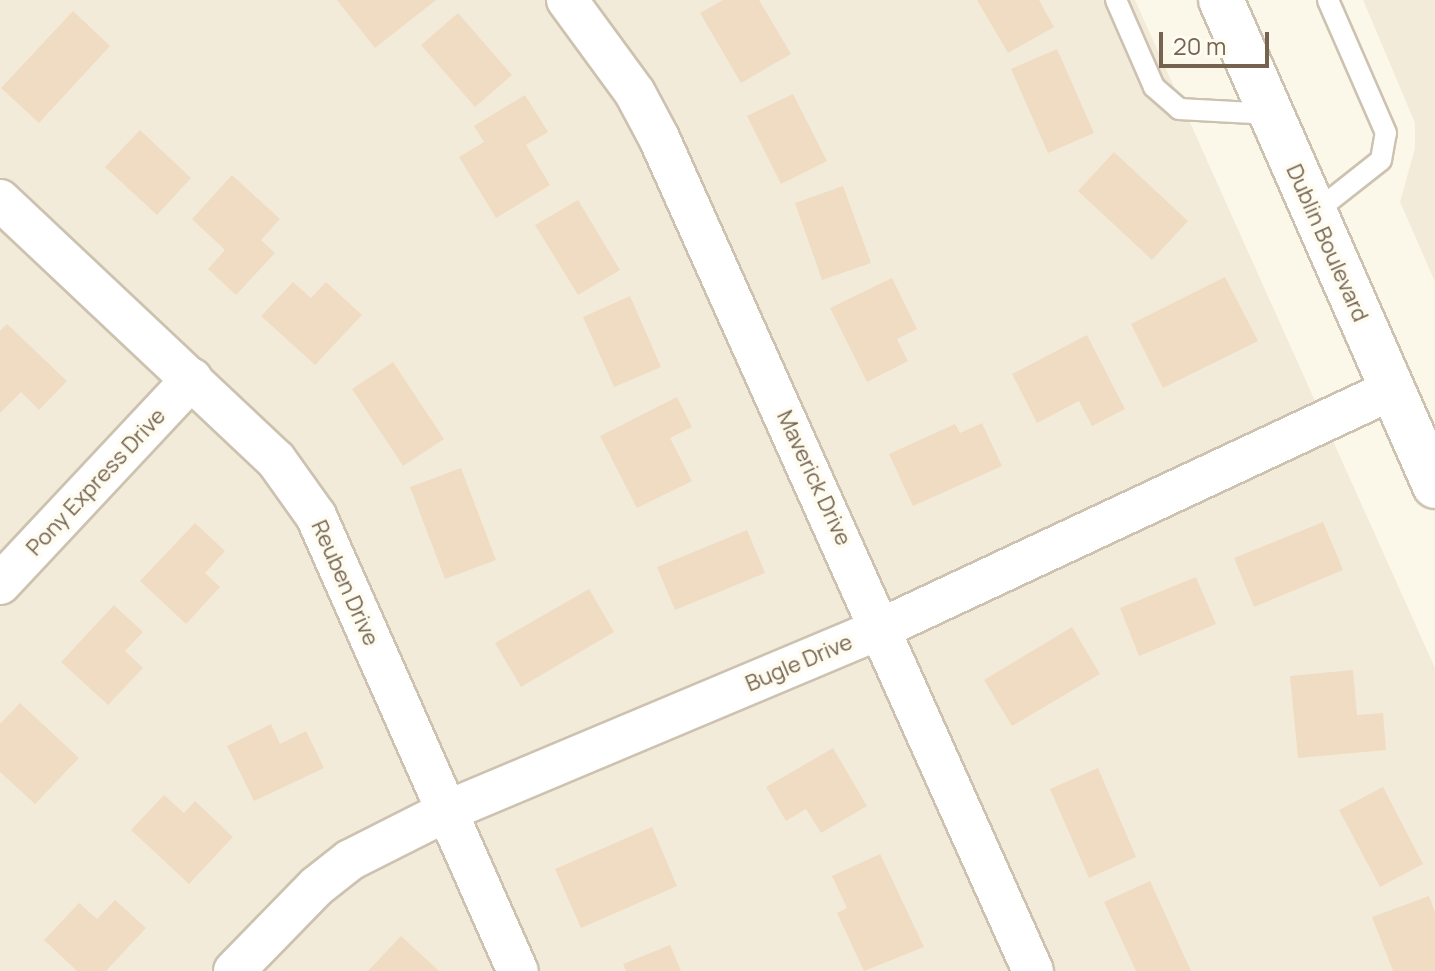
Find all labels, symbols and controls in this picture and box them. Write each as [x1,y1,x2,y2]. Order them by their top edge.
scale bar [1163,16,1273,66]
text: 20 m [1173,29,1226,62]
street label: Dublin Boulevard [1281,160,1373,326]
street label: Pony Express Drive [21,403,171,561]
street label: Maverick Drive [771,406,857,550]
street label: Reuben Drive [306,516,384,650]
street label: Bugle Drive [742,629,856,697]

